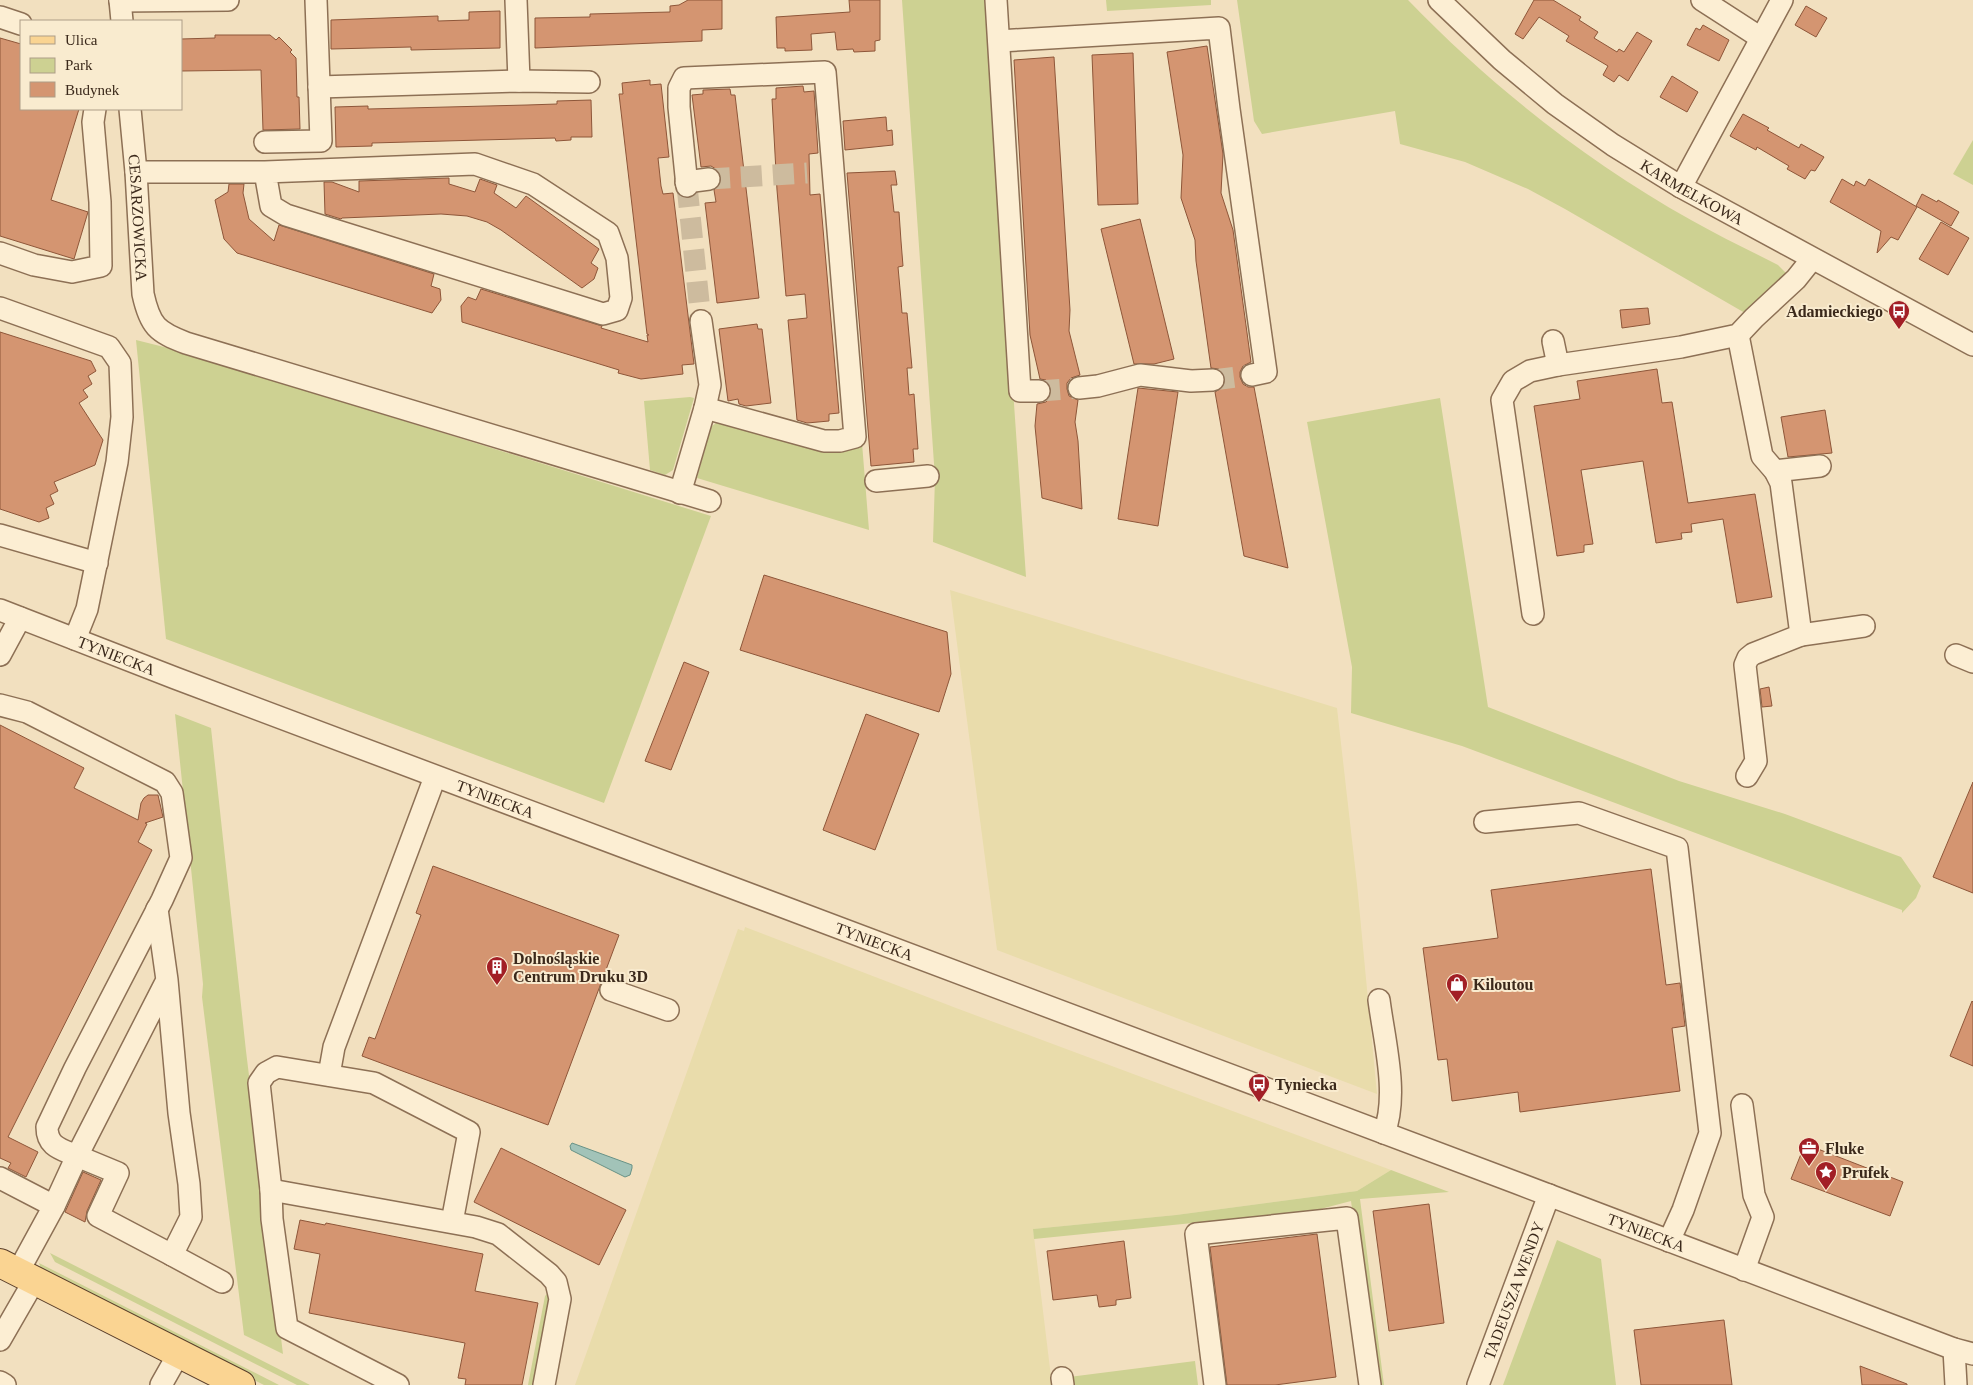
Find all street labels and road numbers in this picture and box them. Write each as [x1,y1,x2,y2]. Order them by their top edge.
street label: CESARZOWICKA [126,153,151,282]
street label: KARMELKOWA [1638,156,1747,228]
street label: TYNIECKA [75,633,158,678]
street label: TYNIECKA [454,776,537,821]
street label: TYNIECKA [833,919,916,964]
street label: TYNIECKA [1605,1210,1688,1255]
street label: TADEUSZA WENDY [1480,1219,1547,1362]

